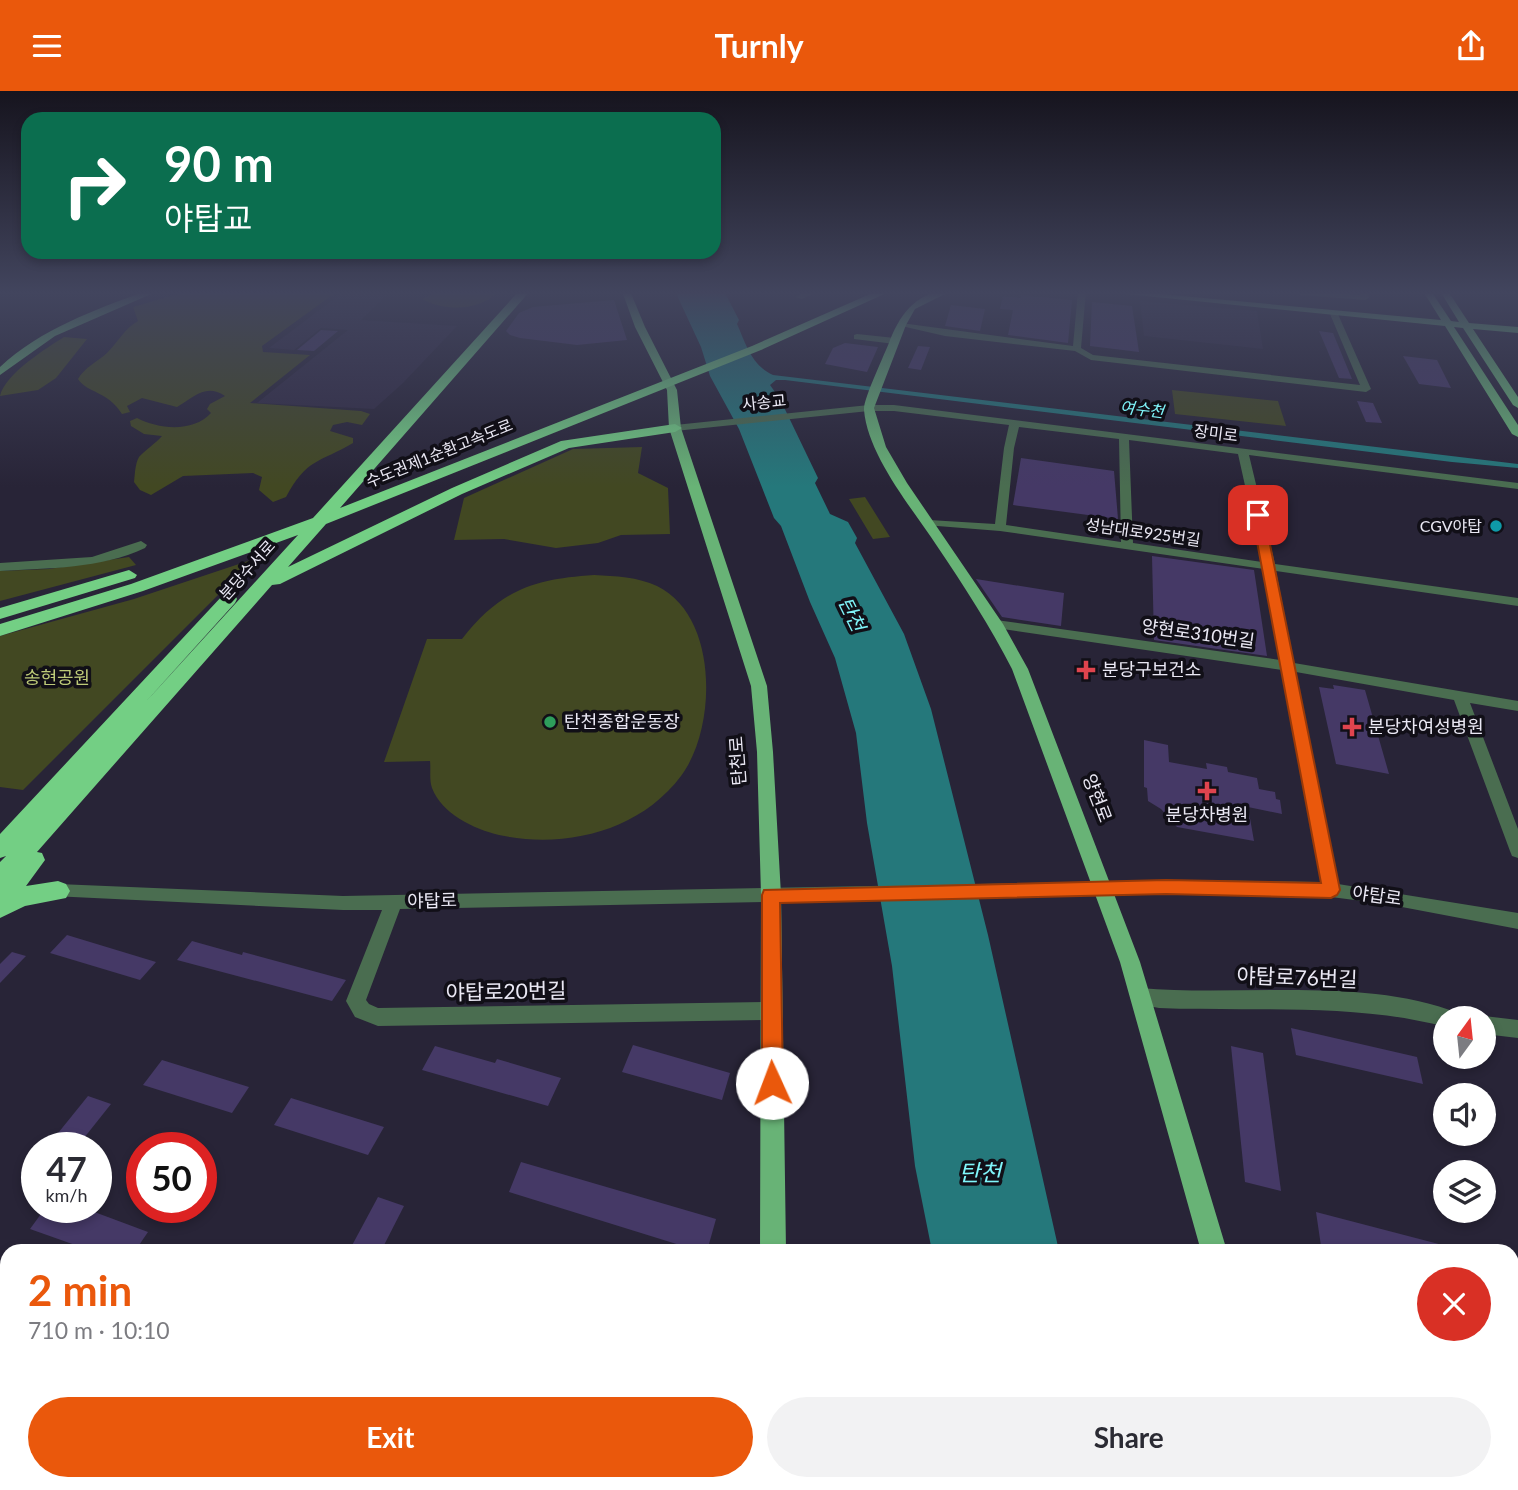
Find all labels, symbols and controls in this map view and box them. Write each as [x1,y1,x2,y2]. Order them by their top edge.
text: Turnly [714,26,804,65]
icon: menu [28,27,66,65]
icon: share [1452,27,1490,65]
text: 90 m [164,134,274,192]
icon: right [49,140,140,231]
text: 야탑교 [164,198,252,237]
street label: 사송교 [741,390,787,413]
water label: 여수천 [1119,396,1167,421]
street label: 수도권제1순환고속도로 [363,414,515,491]
street label: 장미로 [1193,420,1239,445]
pin [1228,485,1288,545]
icon: arrive [1239,496,1277,534]
street label: 성남대로925번길 [1084,514,1202,549]
place label: CGV야탑 [1420,516,1482,535]
marker: CGV야탑 [1488,518,1504,534]
street label: 분당수서로 [215,536,278,603]
water label: 탄천 [834,593,871,636]
street label: 양현로310번길 [1140,614,1256,652]
place label: 분당구보건소 [1102,658,1201,680]
marker: 분당구보건소 [1076,660,1096,680]
park label: 송현공원 [24,666,90,688]
place label: 탄천종합운동장 [564,710,680,732]
marker: 탄천종합운동장 [542,714,558,730]
place label: 분당차여성병원 [1368,715,1484,737]
marker: 분당차여성병원 [1342,717,1362,737]
street label: 탄천로 [724,736,750,787]
street label: 양현로 [1079,771,1117,825]
marker: 분당차병원 [1197,781,1217,801]
place label: 분당차병원 [1166,803,1248,825]
street label: 야탑로 [1351,881,1403,909]
street label: 야탑로 [407,889,457,911]
street label: 야탑로76번길 [1236,962,1358,991]
street label: 야탑로20번길 [445,977,567,1004]
north arrow [1433,1006,1496,1069]
map controls [1433,1006,1496,1223]
position arrow [735,1046,809,1120]
button: sound [1433,1083,1496,1146]
speed limit sign: 50 [126,1132,217,1223]
text: 47 [46,1147,87,1189]
water label: 탄천 [959,1158,1004,1186]
button: layers [1433,1160,1496,1223]
text: km/h [45,1184,88,1206]
text: 2 min [28,1265,132,1315]
button: close [1417,1267,1491,1341]
text: 710 m · 10:10 [28,1316,170,1344]
button: Exit [28,1397,753,1477]
button: Share [767,1397,1491,1477]

